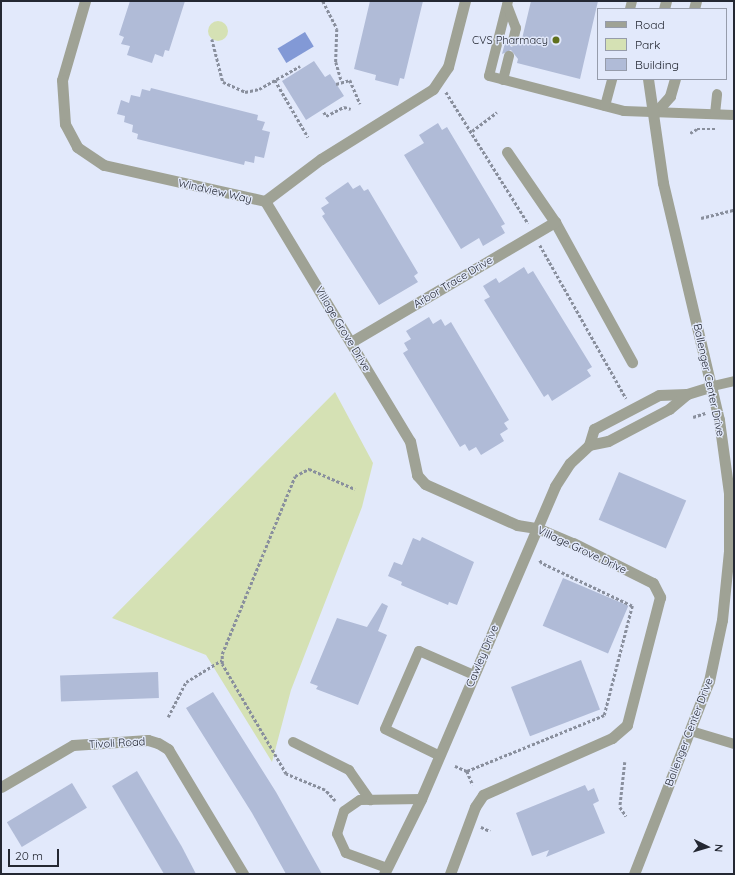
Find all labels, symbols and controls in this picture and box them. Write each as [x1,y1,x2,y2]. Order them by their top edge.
legend [597,8,727,80]
text: Road [635,17,665,32]
place label: CVS Pharmacy [472,33,548,47]
marker: CVS Pharmacy [551,35,561,45]
text: Park [635,37,660,52]
text: Building [635,57,679,72]
street label: Windview Way [177,176,253,206]
street label: Arbor Trace Drive [411,253,495,311]
street label: Village Grove Drive [312,284,374,374]
street label: Ballenger Center Drive [691,322,727,438]
street label: Village Grove Drive [535,524,629,576]
street label: Cawley Drive [463,623,501,689]
street label: Ballenger Center Drive [662,676,716,788]
street label: Tivoli Road [88,735,146,751]
north arrow [687,827,727,867]
scale bar [10,841,61,867]
text: N [712,843,726,853]
text: 20 m [15,848,43,863]

